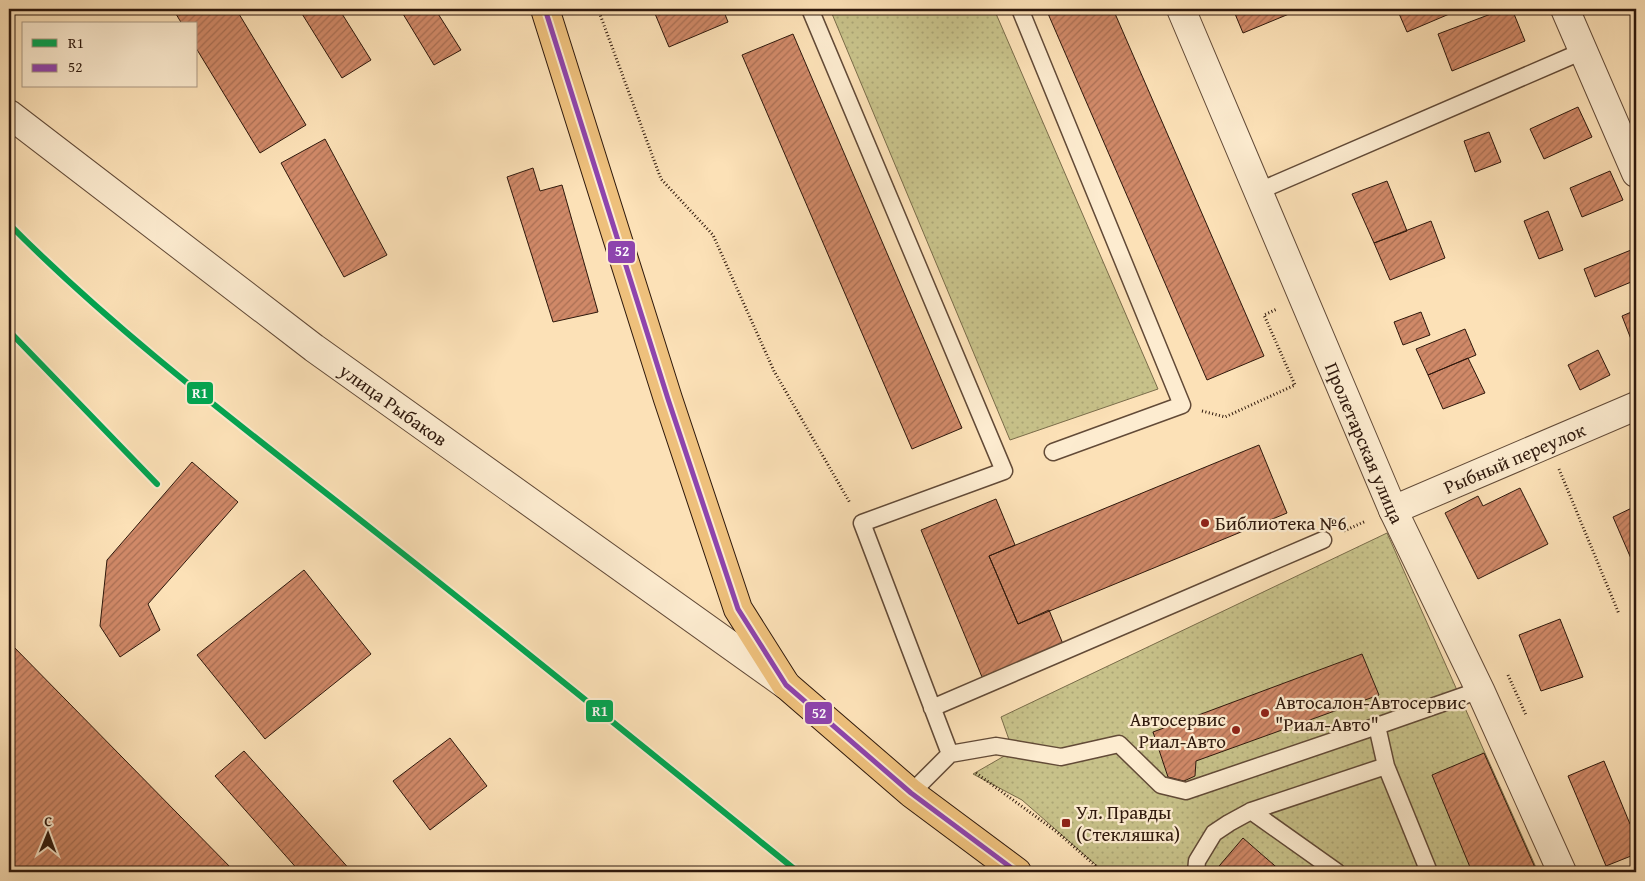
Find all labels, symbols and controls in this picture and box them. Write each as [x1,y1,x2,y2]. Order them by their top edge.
legend [22,22,198,88]
text: R1 [68,32,84,53]
text: 52 [68,56,82,77]
line badge: 52 [607,240,636,264]
text: 52 [615,241,629,261]
street label: улица Рыбаков [333,356,453,453]
street label: Пролетарская улица [1318,358,1411,528]
line badge: R1 [186,381,214,405]
text: R1 [192,383,208,403]
street label: Рыбный переулок [1439,415,1590,501]
place label: Библиотека №6 [1215,509,1347,537]
marker: Библиотека №6 [1199,517,1211,529]
place label: Автосалон-Автосервис "Риал-Авто" [1275,688,1466,738]
line badge: R1 [585,699,614,723]
text: R1 [592,701,608,721]
line badge: 52 [804,701,833,725]
text: 52 [812,703,826,723]
place label: Автосервис Риал-Авто [1130,705,1226,755]
marker: Автосалон-Автосервис "Риал-Авто" [1259,707,1271,719]
marker: Автосервис Риал-Авто [1230,724,1242,736]
place label: Ул. Правды (Стекляшка) [1076,798,1180,848]
north arrow [22,808,72,858]
text: С [44,811,52,831]
marker: Ул. Правды (Стекляшка) [1060,817,1072,829]

